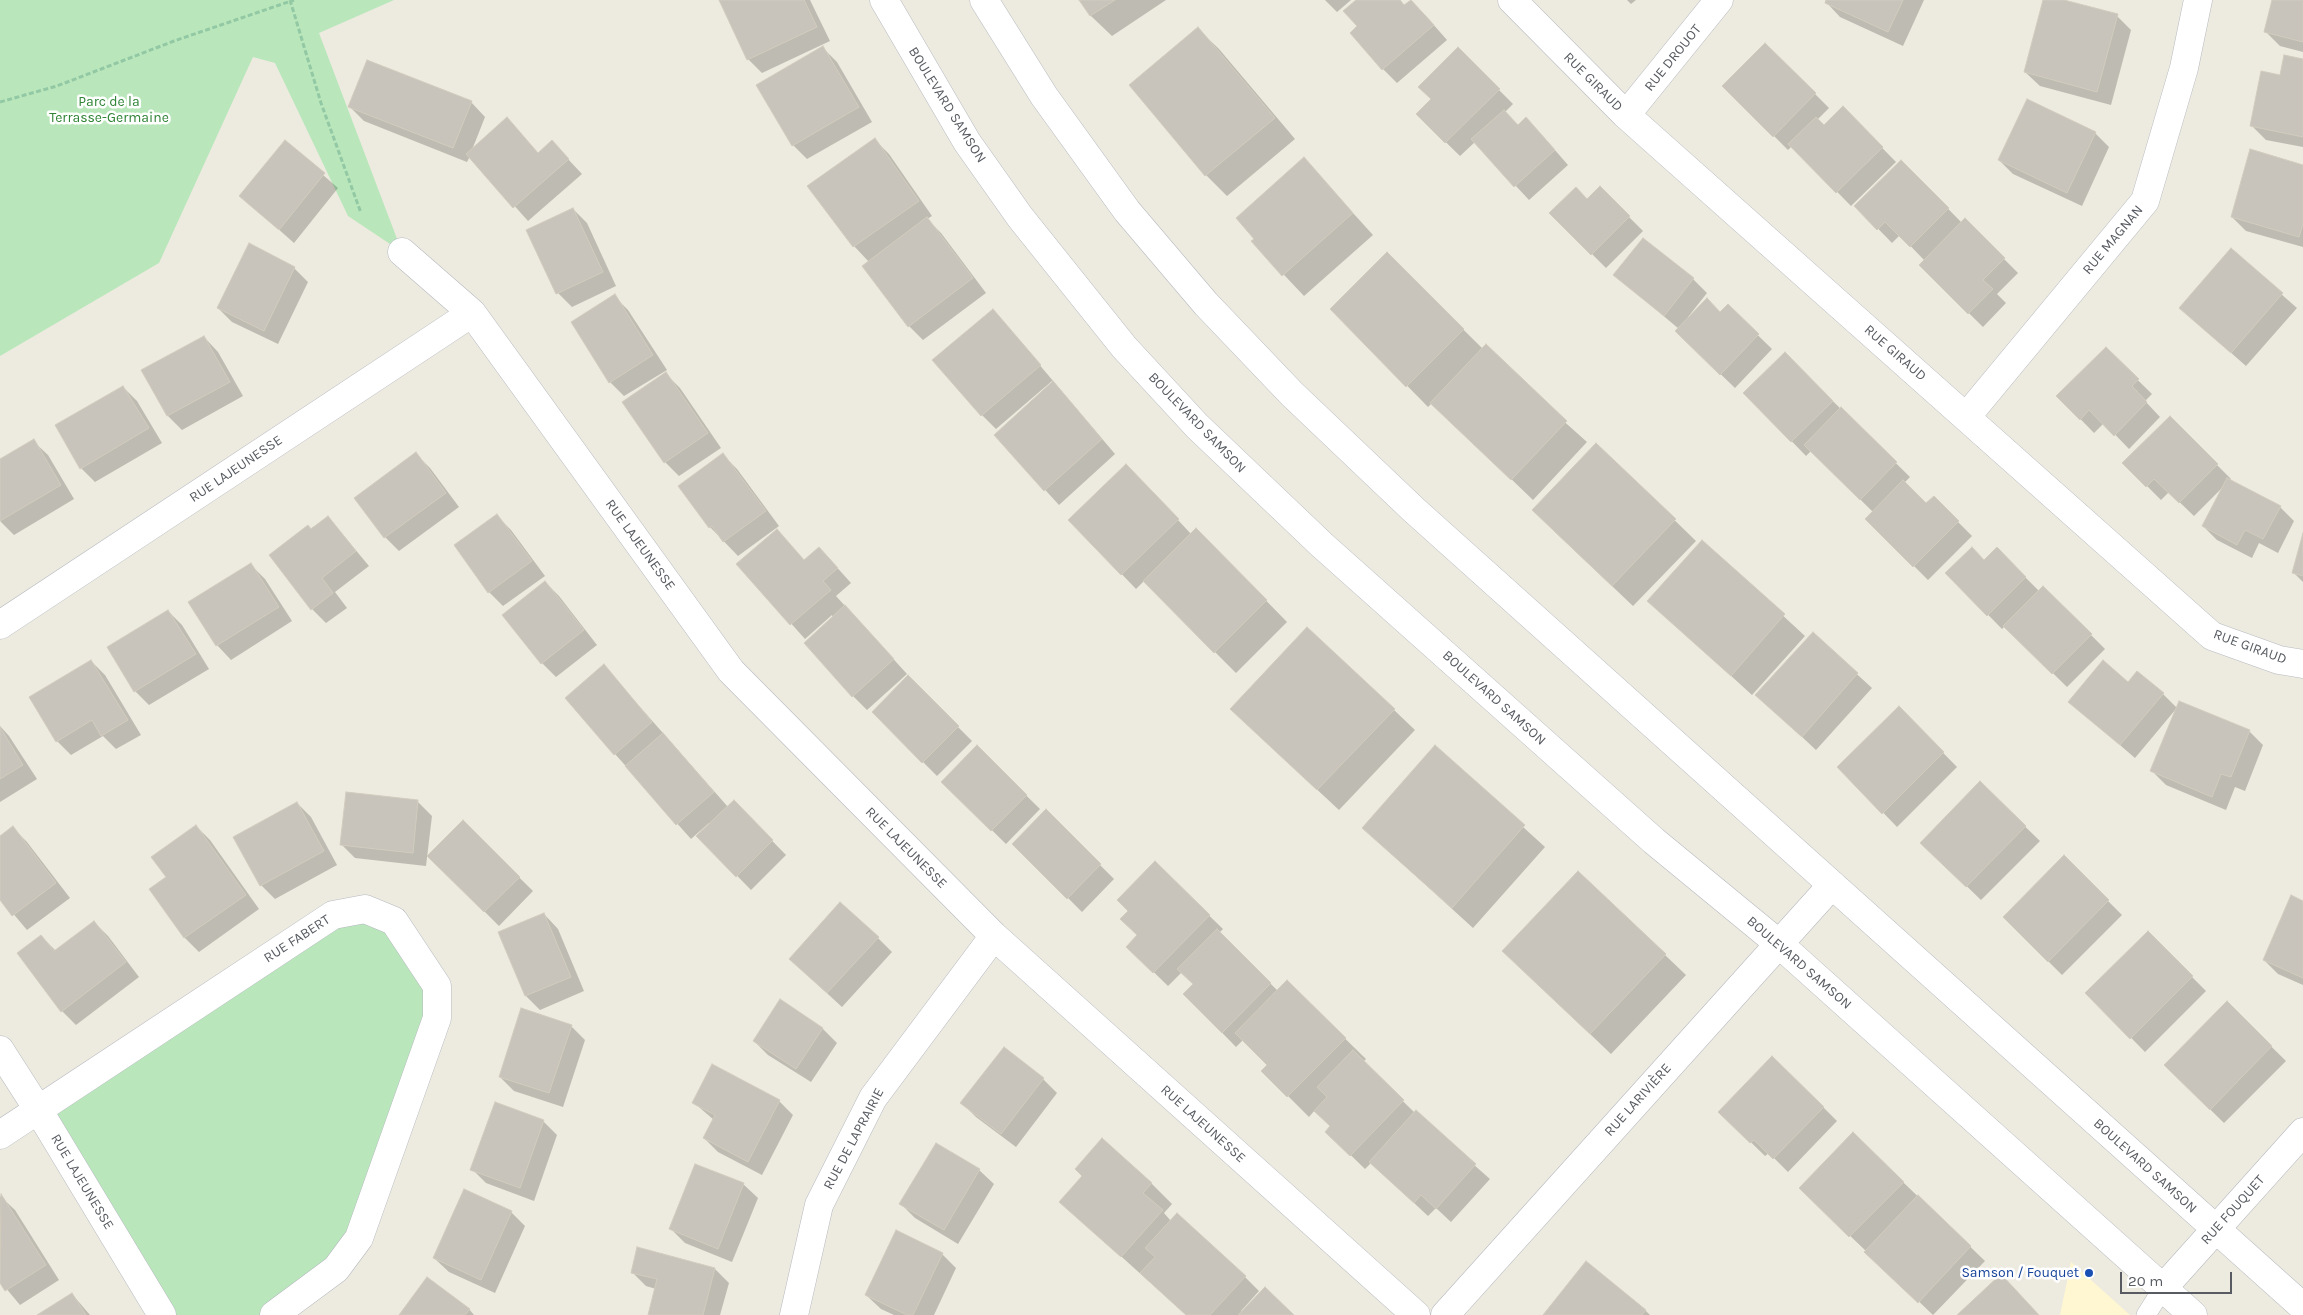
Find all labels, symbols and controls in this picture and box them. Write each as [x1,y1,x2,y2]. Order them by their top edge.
street label: RUE DROUOT [1641,21,1705,95]
street label: BOULEVARD SAMSON [905,44,989,166]
street label: RUE GIRAUD [1560,49,1626,115]
park label: Parc de la Terrasse-Germaine [49,94,169,126]
street label: RUE MAGNAN [2079,202,2147,278]
street label: RUE GIRAUD [1860,321,1930,385]
street label: BOULEVARD SAMSON [1145,369,1249,477]
street label: RUE LAJEUNESSE [186,432,286,506]
street label: RUE LAJEUNESSE [601,496,679,594]
street label: RUE GIRAUD [2211,626,2289,668]
street label: BOULEVARD SAMSON [1439,647,1549,749]
street label: RUE LAJEUNESSE [862,804,950,892]
street label: RUE FABERT [261,911,333,967]
street label: BOULEVARD SAMSON [1743,913,1855,1013]
street label: RUE LARIVIÈRE [1601,1060,1675,1140]
street label: RUE LAJEUNESSE [1157,1081,1249,1167]
street label: RUE DE LAPRAIRIE [820,1085,888,1193]
street label: BOULEVARD SAMSON [2090,1115,2200,1217]
street label: RUE LAJEUNESSE [47,1131,117,1233]
street label: RUE FOUQUET [2197,1172,2269,1248]
scale bar [2123,1262,2236,1294]
place label: Samson / Fouquet [1961,1265,2079,1281]
marker: Samson / Fouquet [2083,1267,2095,1279]
text: 20 m [2128,1272,2163,1290]

